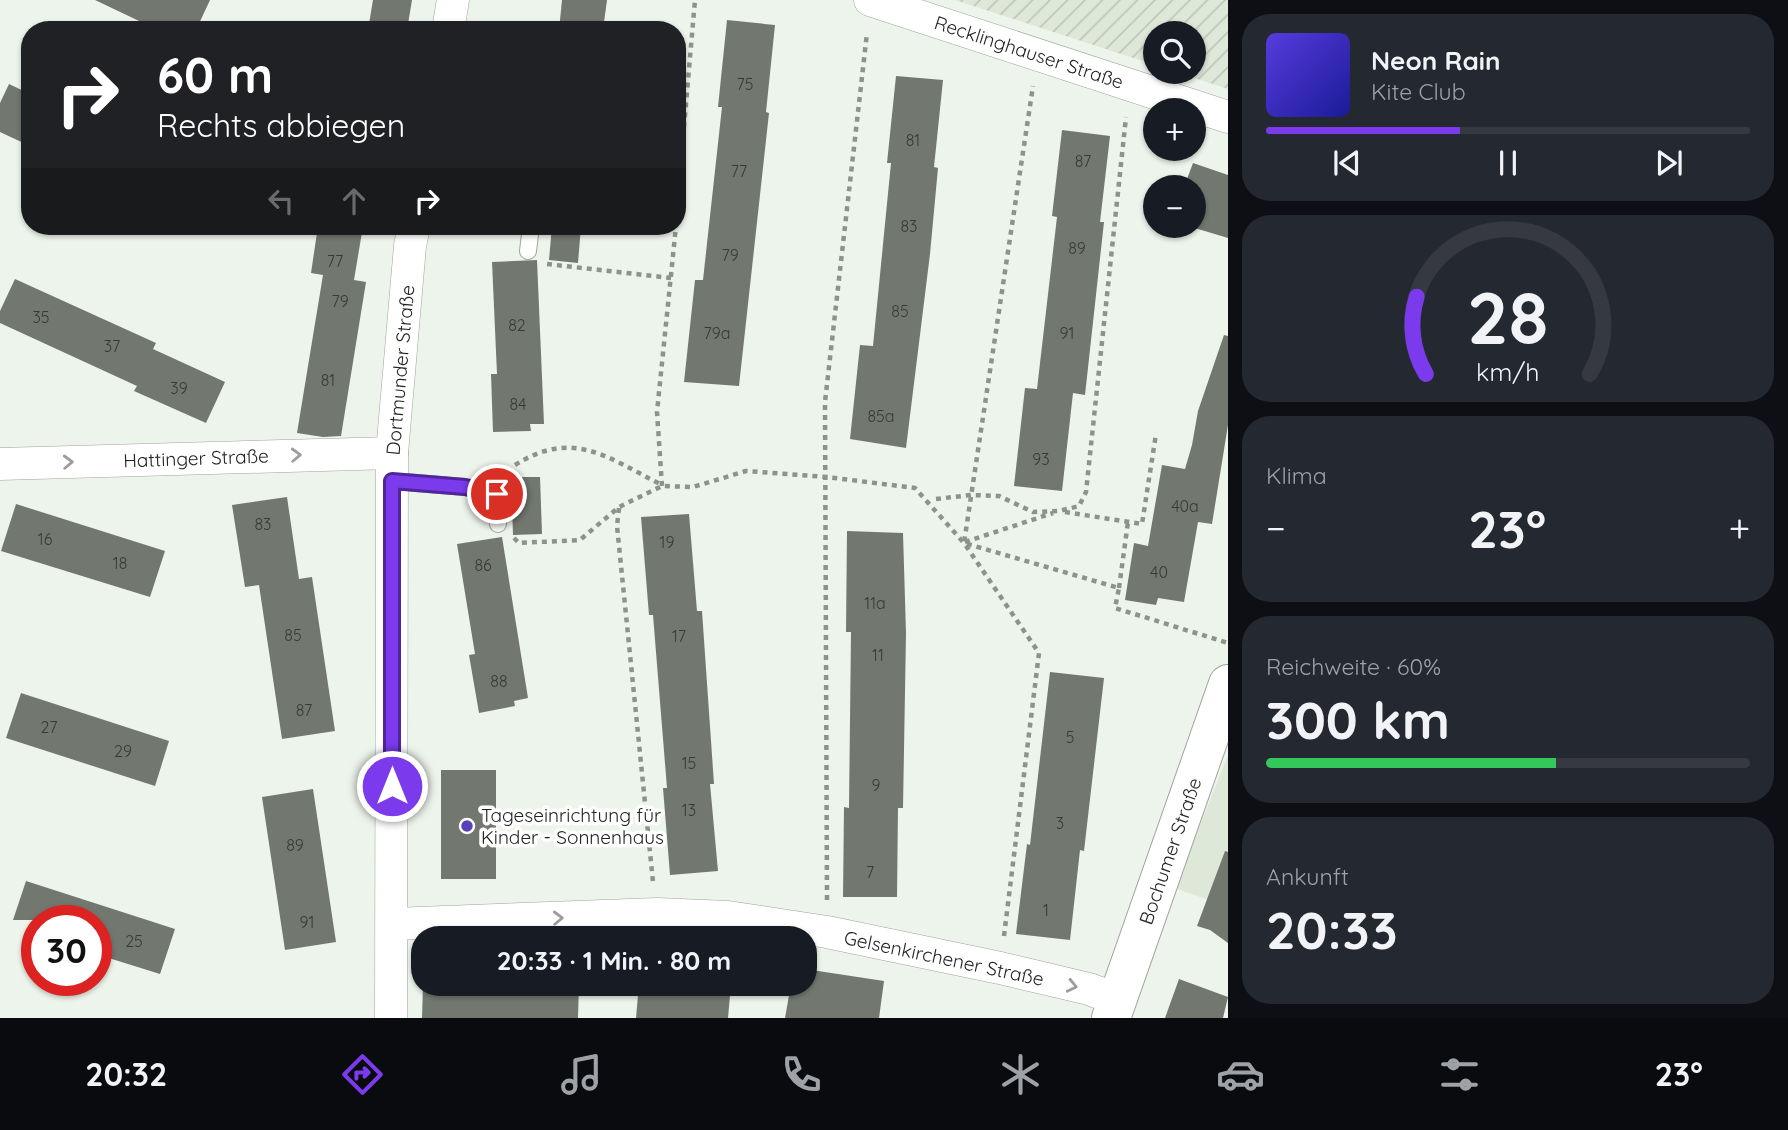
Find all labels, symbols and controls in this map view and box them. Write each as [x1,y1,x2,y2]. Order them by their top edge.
street label: Recklinghauser Straße [931,10,1127,94]
map controls [1143,21,1206,238]
button: search [1143,21,1206,84]
text: 60 m [157,44,273,105]
text: Neon Rain [1371,44,1500,77]
icon: right [42,49,133,140]
house number: 75 [737,74,753,94]
text: Kite Club [1371,77,1466,106]
button: + [1143,98,1206,161]
text: Rechts abbiegen [157,105,405,145]
house number: 81 [906,130,920,150]
icon: previous [1328,144,1366,182]
icon: pause [1489,144,1527,182]
icon: next [1650,144,1688,182]
house number: 87 [1075,151,1091,171]
house number: 77 [731,161,747,181]
button: − [1143,175,1206,238]
icon: left [262,182,300,220]
icon: ahead [335,182,373,220]
icon: right [408,182,446,220]
house number: 83 [900,216,918,236]
house number: 89 [1068,238,1086,258]
house number: 79 [721,245,739,265]
house number: 77 [327,251,343,271]
text: 28 [1467,272,1549,363]
street label: Dortmunder Straße [381,284,419,456]
house number: 79 [331,291,349,311]
house number: 85 [891,301,909,321]
house number: 35 [32,307,50,327]
house number: 82 [508,315,526,335]
house number: 79a [704,323,730,343]
house number: 91 [1060,323,1074,343]
house number: 37 [104,336,120,356]
text: km/h [1476,356,1540,387]
house number: 81 [321,370,335,390]
house number: 39 [170,378,188,398]
house number: 84 [509,394,527,414]
house number: 85a [867,406,895,426]
street label: Hattinger Straße [123,443,269,473]
one-way arrow [290,448,301,463]
house number: 93 [1032,449,1050,469]
one-way arrow [63,454,74,470]
text: Klima [1266,461,1327,490]
pin [467,464,527,524]
icon: arrive [478,475,516,513]
house number: 40a [1171,496,1199,516]
text: 23° [1468,496,1546,561]
text: − [1266,504,1286,552]
text: + [1729,504,1750,552]
house number: 83 [254,514,272,534]
house number: 16 [38,529,53,549]
house number: 19 [660,532,674,552]
house number: 18 [113,553,127,573]
house number: 86 [474,555,492,575]
house number: 40 [1150,562,1168,582]
house number: 11a [864,593,886,613]
house number: 85 [284,625,302,645]
house number: 17 [672,626,686,646]
house number: 11 [872,645,884,665]
text: Reichweite · 60% [1266,652,1441,681]
house number: 88 [490,671,508,691]
text: 300 km [1266,687,1450,752]
house number: 87 [296,700,312,720]
house number: 27 [41,717,57,737]
house number: 5 [1066,727,1074,747]
house number: 29 [114,741,132,761]
position arrow [355,749,429,823]
house number: 15 [682,753,696,773]
street label: Bochumer Straße [1134,774,1206,928]
house number: 9 [872,775,881,795]
house number: 13 [682,800,696,820]
place label: Tageseinrichtung für Kinder - Sonnenhaus [481,803,664,849]
house number: 3 [1056,813,1064,833]
marker: Tageseinrichtung für Kinder - Sonnenhaus [459,818,475,834]
house number: 89 [286,835,304,855]
house number: 7 [866,862,874,882]
text: Ankunft [1266,862,1349,891]
text: 20:33 [1266,897,1398,962]
house number: 1 [1043,900,1049,920]
speed limit sign: 30 [21,905,112,996]
one-way arrow [553,910,564,926]
house number: 91 [300,912,314,932]
street label: Gelsenkirchener Straße [842,925,1046,991]
house number: 25 [125,931,143,951]
text: 20:33 · 1 Min. · 80 m [497,944,731,977]
one-way arrow [1066,977,1078,992]
icon: directions [338,1050,387,1099]
icon: music [557,1050,606,1099]
icon: phone [777,1050,826,1099]
icon: climate [996,1050,1045,1099]
icon: car [1216,1050,1265,1099]
icon: filters [1435,1050,1484,1099]
text: 20:32 [85,1054,167,1094]
text: 23° [1655,1054,1703,1094]

